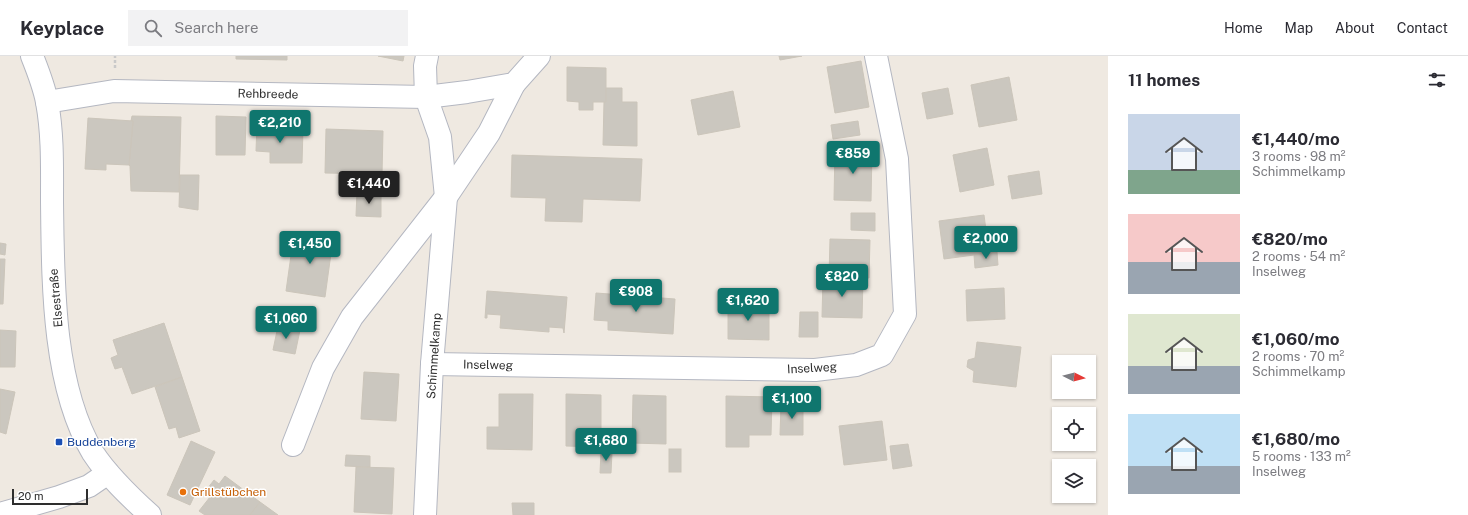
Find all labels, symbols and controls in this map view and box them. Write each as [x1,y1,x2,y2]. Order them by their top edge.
search box [128,10,408,46]
text: Keyplace [20,17,104,39]
icon: search [142,17,164,39]
text: Search here [174,19,258,36]
text: Home [1224,20,1263,36]
text: Map [1285,20,1313,36]
text: About [1335,20,1375,36]
text: Contact [1397,20,1448,36]
icon: filters [1426,69,1448,91]
text: 11 homes [1128,70,1200,90]
street label: Rehbreede [237,86,299,102]
pin: €2,210 [247,110,313,144]
text: €2,210 [259,115,301,130]
text: €1,440/mo [1252,129,1340,149]
icon: home [1160,130,1208,178]
pin: €859 [829,141,877,175]
text: €859 [836,146,870,161]
text: 3 rooms · 98 m² [1252,149,1346,164]
text: Schimmelkamp [1252,164,1346,179]
pin: €1,440 [336,171,402,205]
text: €1,440 [347,176,391,191]
pin: €2,000 [953,226,1019,260]
text: €820/mo [1252,229,1328,249]
icon: home [1160,230,1208,278]
pin: €1,450 [277,231,343,265]
text: €2,000 [963,231,1009,246]
text: €1,450 [288,236,332,251]
text: 2 rooms · 54 m² [1252,249,1345,264]
pin: €820 [818,264,866,298]
text: Inselweg [1252,264,1306,279]
street label: Elsestraße [46,268,66,328]
text: €820 [825,269,859,284]
pin: €908 [612,279,660,313]
text: €908 [619,284,653,299]
pin: €1,620 [715,288,781,322]
text: €1,620 [727,293,769,308]
pin: €1,060 [253,306,319,340]
text: €1,060 [265,311,307,326]
street label: Schimmelkamp [424,312,444,400]
text: €1,060/mo [1252,329,1340,349]
icon: home [1160,330,1208,378]
text: 2 rooms · 70 m² [1252,349,1344,364]
north arrow [1052,355,1096,399]
map controls [1052,355,1096,503]
street label: Inselweg [463,358,513,372]
street label: Inselweg [787,360,837,376]
text: Schimmelkamp [1252,364,1346,379]
pin: €1,100 [759,386,825,420]
text: €1,100 [772,391,812,406]
button: locate [1052,407,1096,451]
pin: €1,680 [573,428,639,462]
text: €1,680/mo [1252,429,1340,449]
icon: home [1160,430,1208,478]
text: €1,680 [584,433,628,448]
place label: Buddenberg [67,435,136,449]
marker: Buddenberg [54,437,64,447]
text: 5 rooms · 133 m² [1252,449,1351,464]
button: layers [1052,459,1096,503]
text: Inselweg [1252,464,1306,479]
place label: Grillstübchen [191,485,266,499]
scale bar [12,487,88,506]
marker: Grillstübchen [178,487,188,497]
text: 20 m [18,490,43,502]

